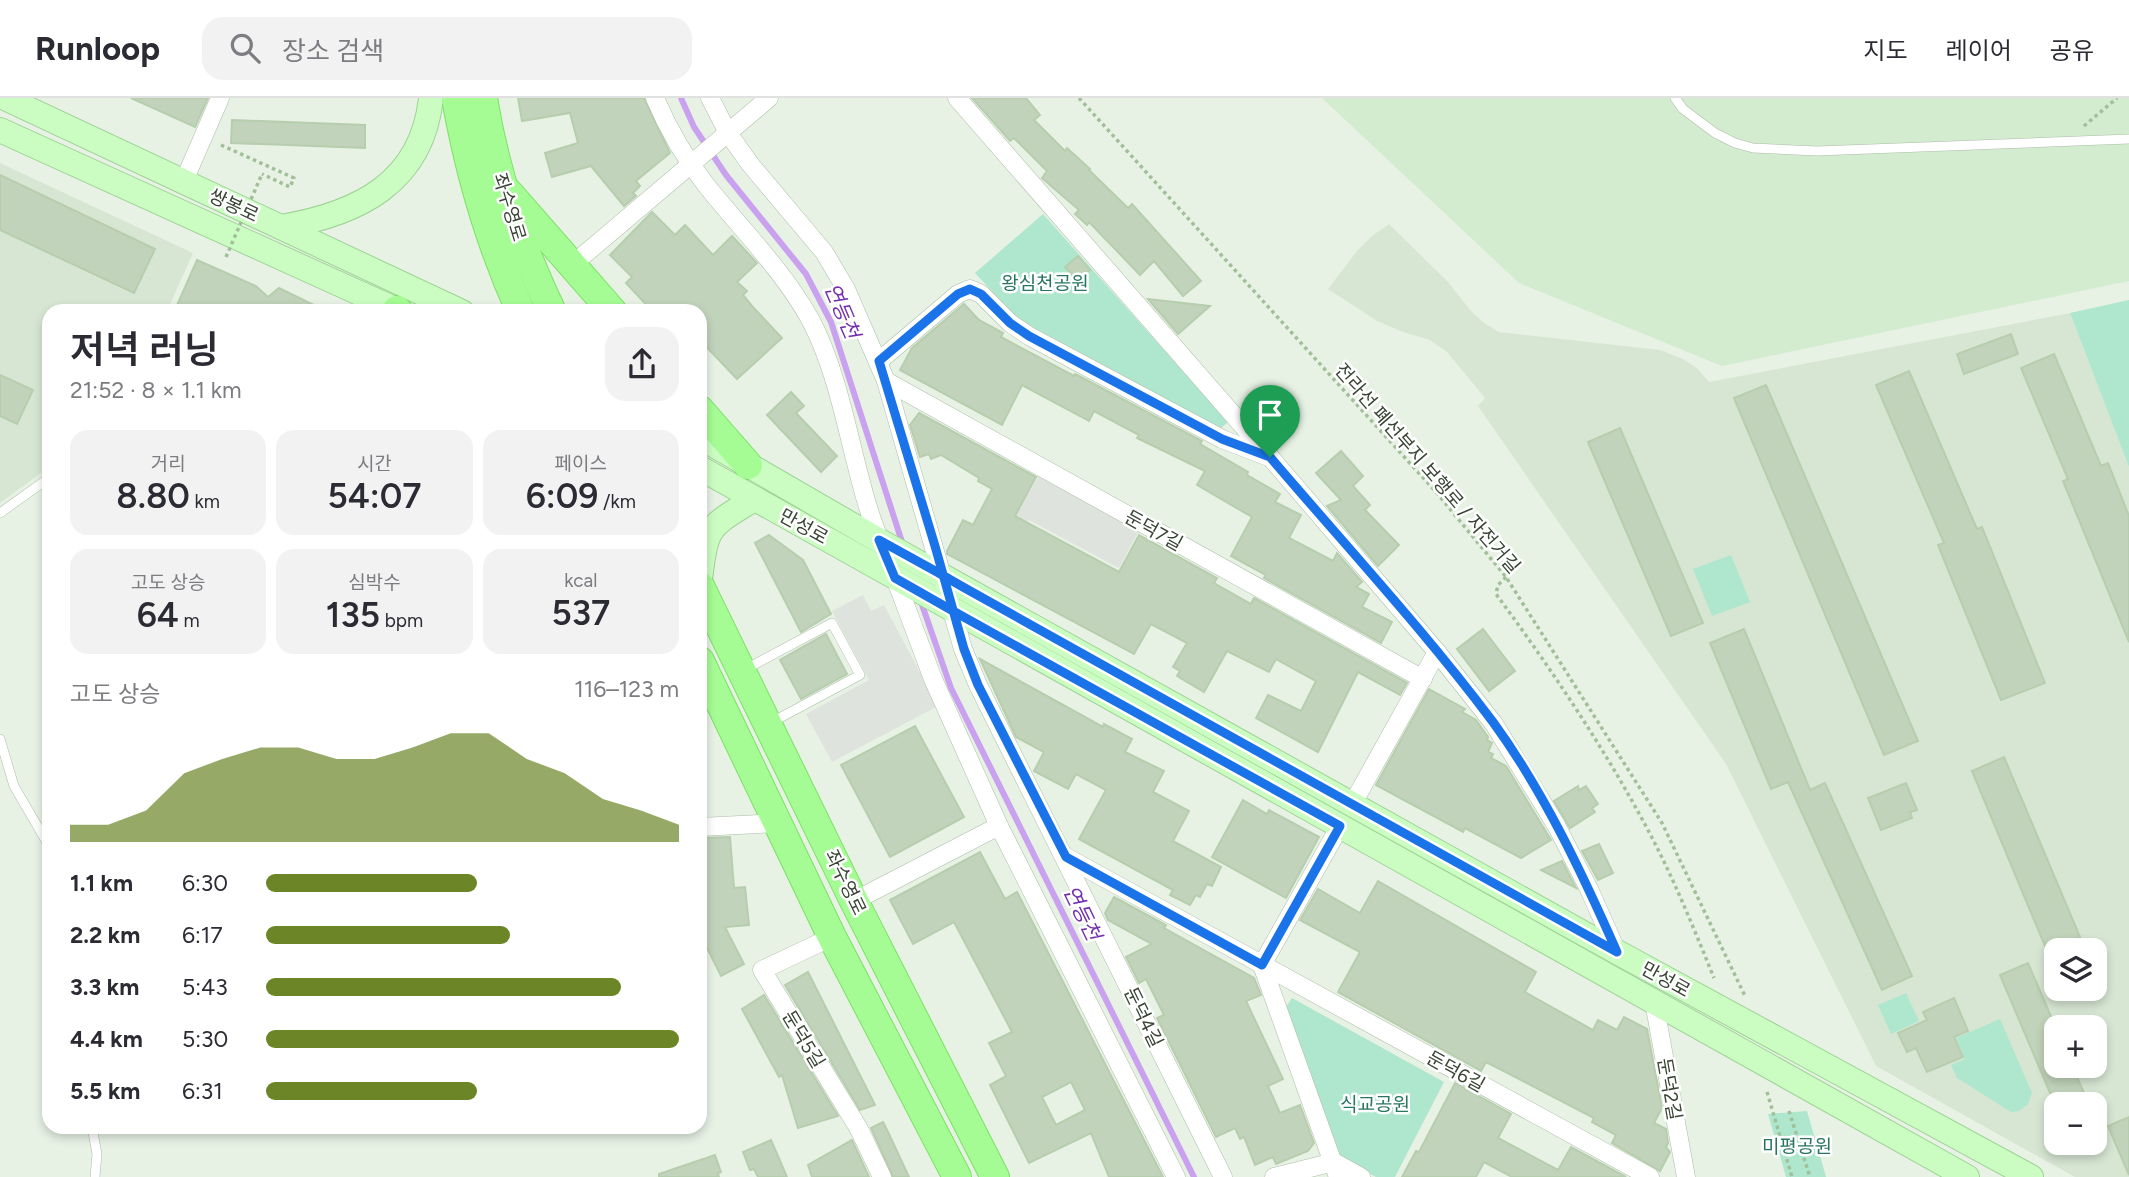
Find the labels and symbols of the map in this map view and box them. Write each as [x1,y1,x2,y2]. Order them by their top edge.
street label: 좌수영로 [488,170,531,244]
street label: 쌍봉로 [205,184,262,227]
park label: 왕심천공원 [1001,272,1089,295]
water label: 연등천 [820,279,866,345]
street label: 전라선 폐선부지 보행로 / 자전거길 [1330,359,1525,578]
pin [1240,385,1300,457]
street label: 만성로 [775,504,832,549]
street label: 둔덕7길 [1121,505,1187,556]
street label: 좌수영로 [820,846,871,919]
water label: 연등천 [1059,881,1108,947]
street label: 만성로 [1637,957,1694,1002]
street label: 둔덕4길 [1119,983,1168,1051]
street label: 둔덕5길 [777,1006,830,1072]
street label: 둔덕6길 [1423,1046,1489,1097]
street label: 둔덕2길 [1653,1056,1686,1122]
park label: 식교공원 [1340,1093,1410,1116]
park label: 미평공원 [1762,1135,1832,1158]

